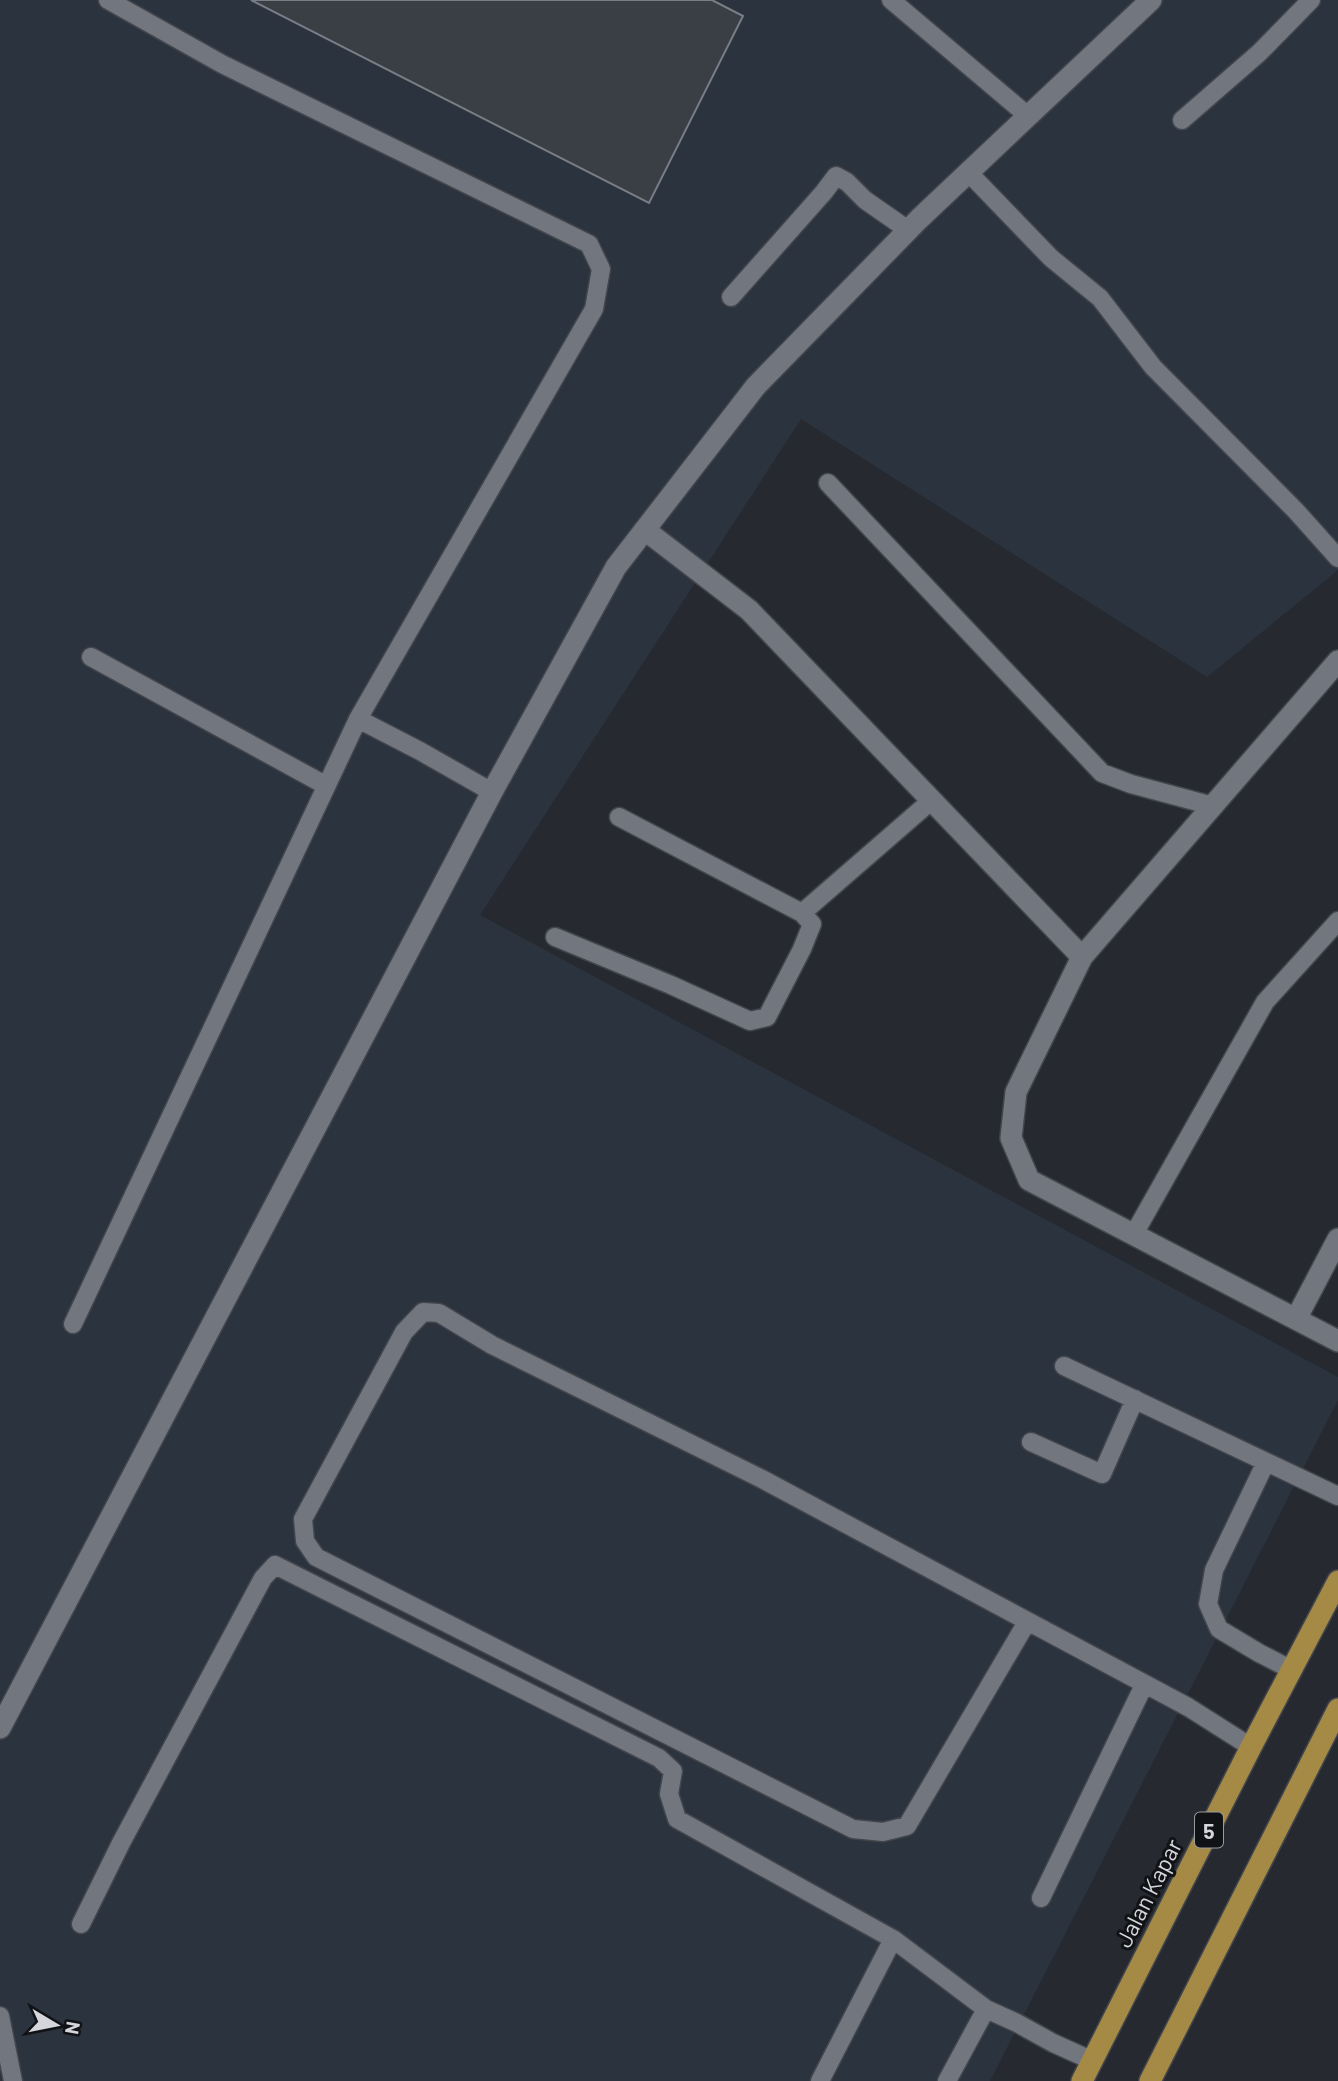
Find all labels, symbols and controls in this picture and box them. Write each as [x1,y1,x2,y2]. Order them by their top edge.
road number: 5 [1195,1812,1223,1848]
street label: Jalan Kapar [1109,1834,1187,1952]
north arrow [21,1990,91,2060]
text: N [61,2020,86,2036]

